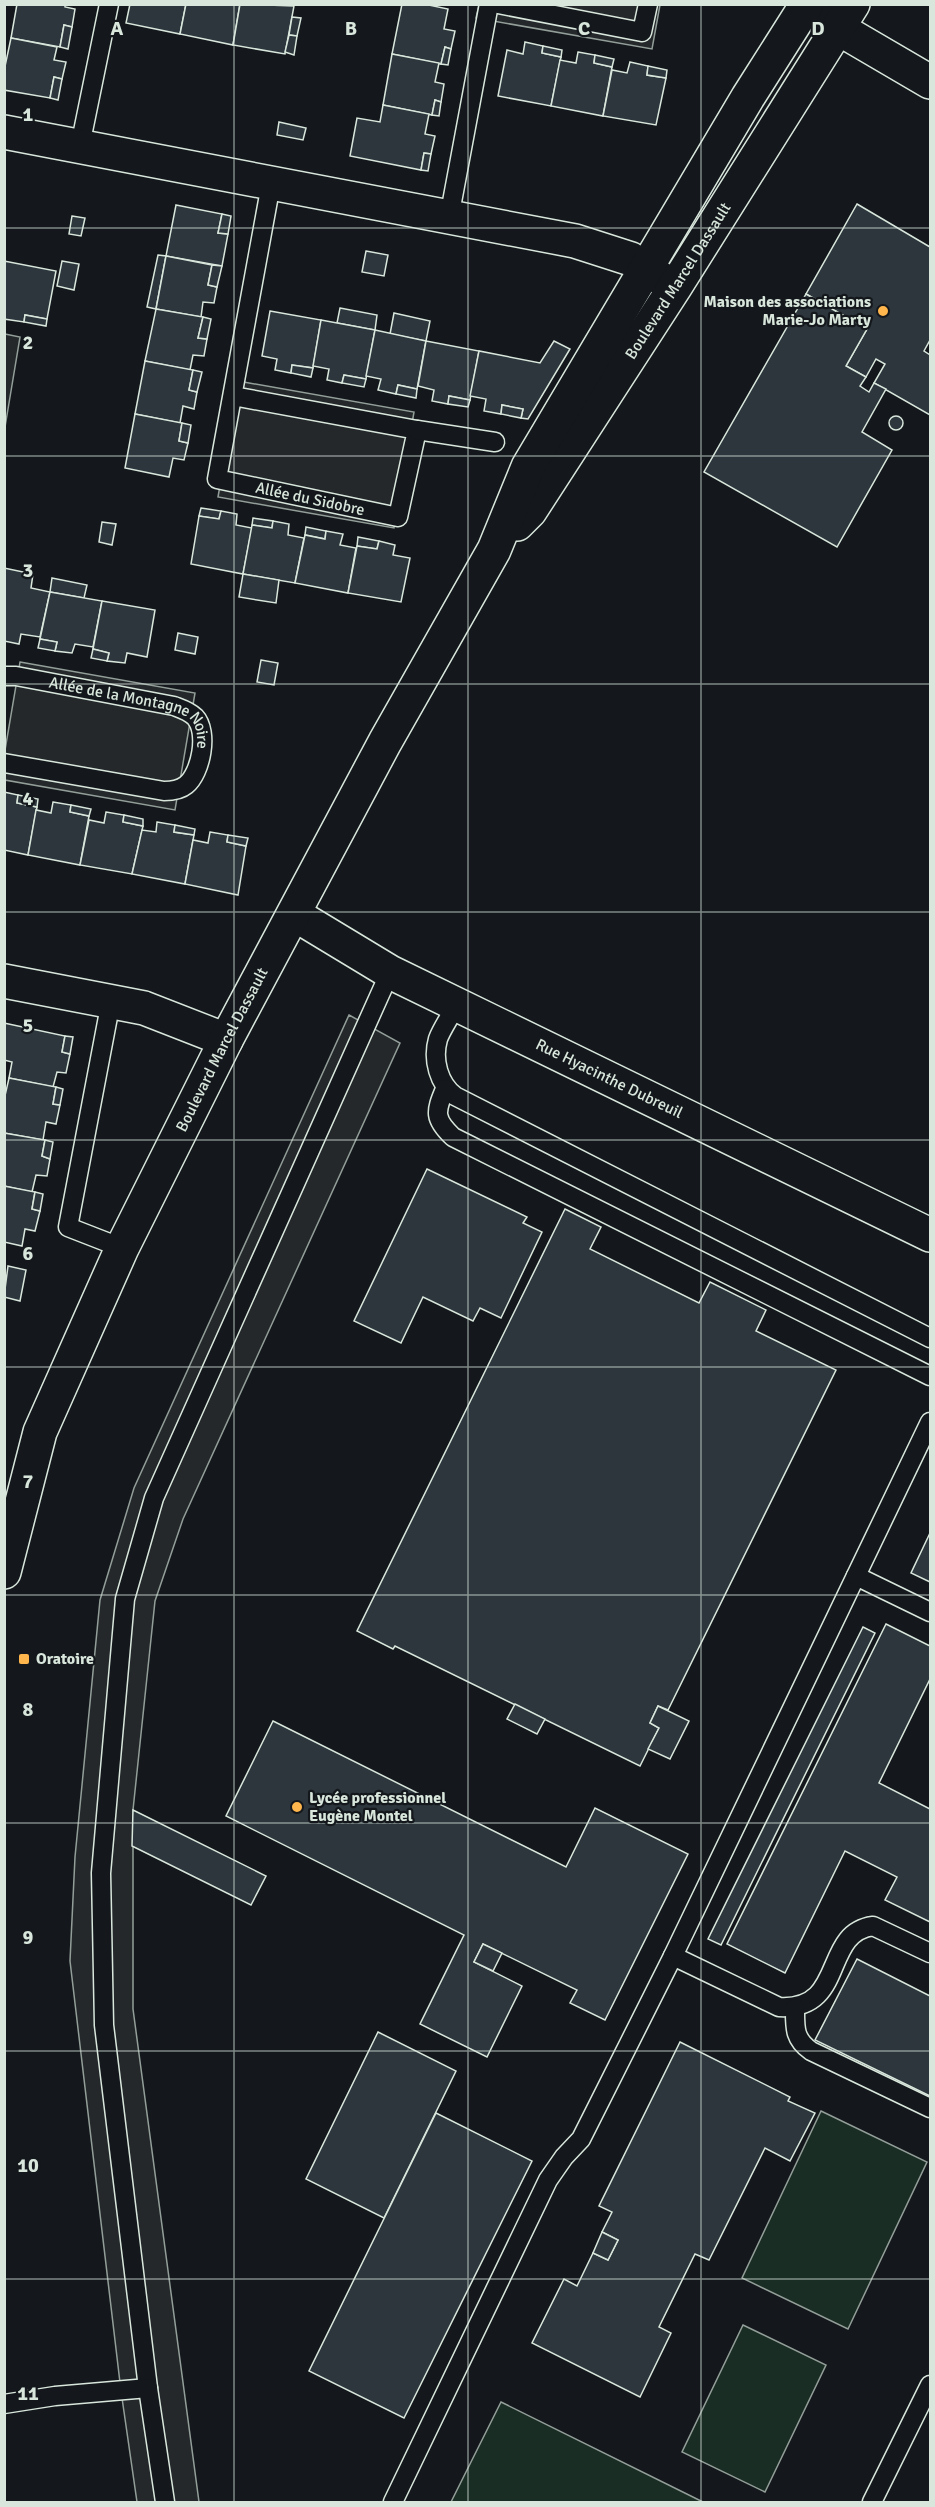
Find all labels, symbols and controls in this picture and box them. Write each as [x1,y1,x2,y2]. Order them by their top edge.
text: A [111,16,124,41]
text: B [345,16,357,41]
text: C [578,16,590,41]
text: D [811,16,825,41]
text: 1 [23,102,34,127]
street label: Boulevard Marcel Dassault [621,199,736,363]
place label: Maison des associations Marie-Jo Marty [703,292,871,330]
marker: Maison des associations Marie-Jo Marty [876,304,890,318]
text: 2 [23,330,33,355]
street label: Allée du Sidobre [254,478,366,520]
text: 3 [23,558,33,583]
street label: Allée de la Montagne Noire [47,672,212,749]
text: 4 [23,786,34,811]
street label: Boulevard Marcel Dassault [172,964,273,1135]
text: 5 [23,1013,33,1038]
street label: Rue Hyacinthe Dubreuil [532,1034,686,1123]
text: 6 [23,1241,34,1266]
text: 7 [23,1469,34,1494]
place label: Oratoire [36,1649,94,1669]
marker: Oratoire [17,1652,31,1666]
text: 8 [23,1697,34,1722]
place label: Lycée professionnel Eugène Montel [309,1788,446,1826]
marker: Lycée professionnel Eugène Montel [290,1800,304,1814]
text: 9 [23,1925,34,1950]
text: 10 [17,2153,39,2178]
text: 11 [17,2381,39,2406]

